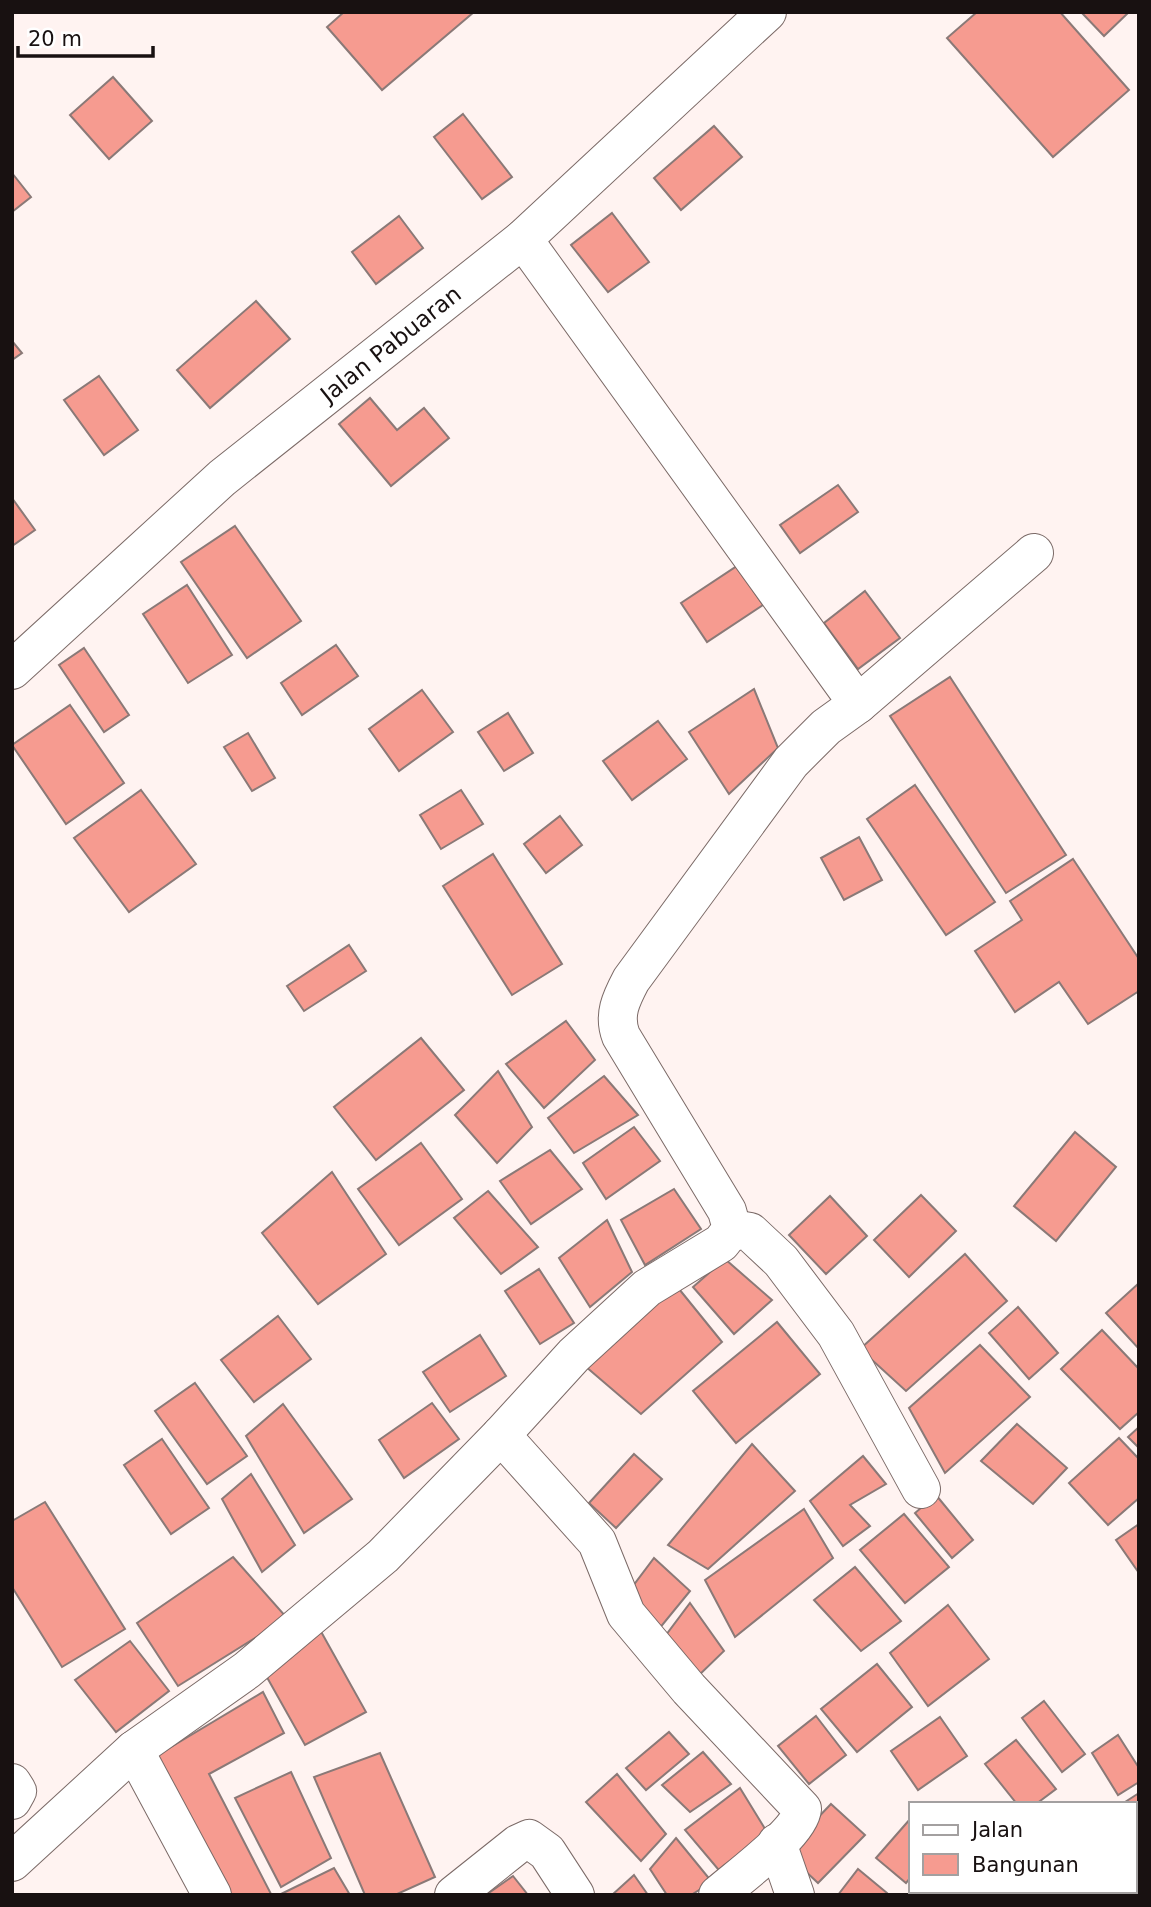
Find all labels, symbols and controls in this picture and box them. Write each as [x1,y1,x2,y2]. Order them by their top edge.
scale bar [18,14,152,58]
text: 20 m [28,27,82,51]
street label: Jalan Pabuaran [314,280,466,409]
legend [909,1802,1137,1893]
text: Jalan [970,1818,1023,1842]
text: Bangunan [972,1853,1079,1877]

